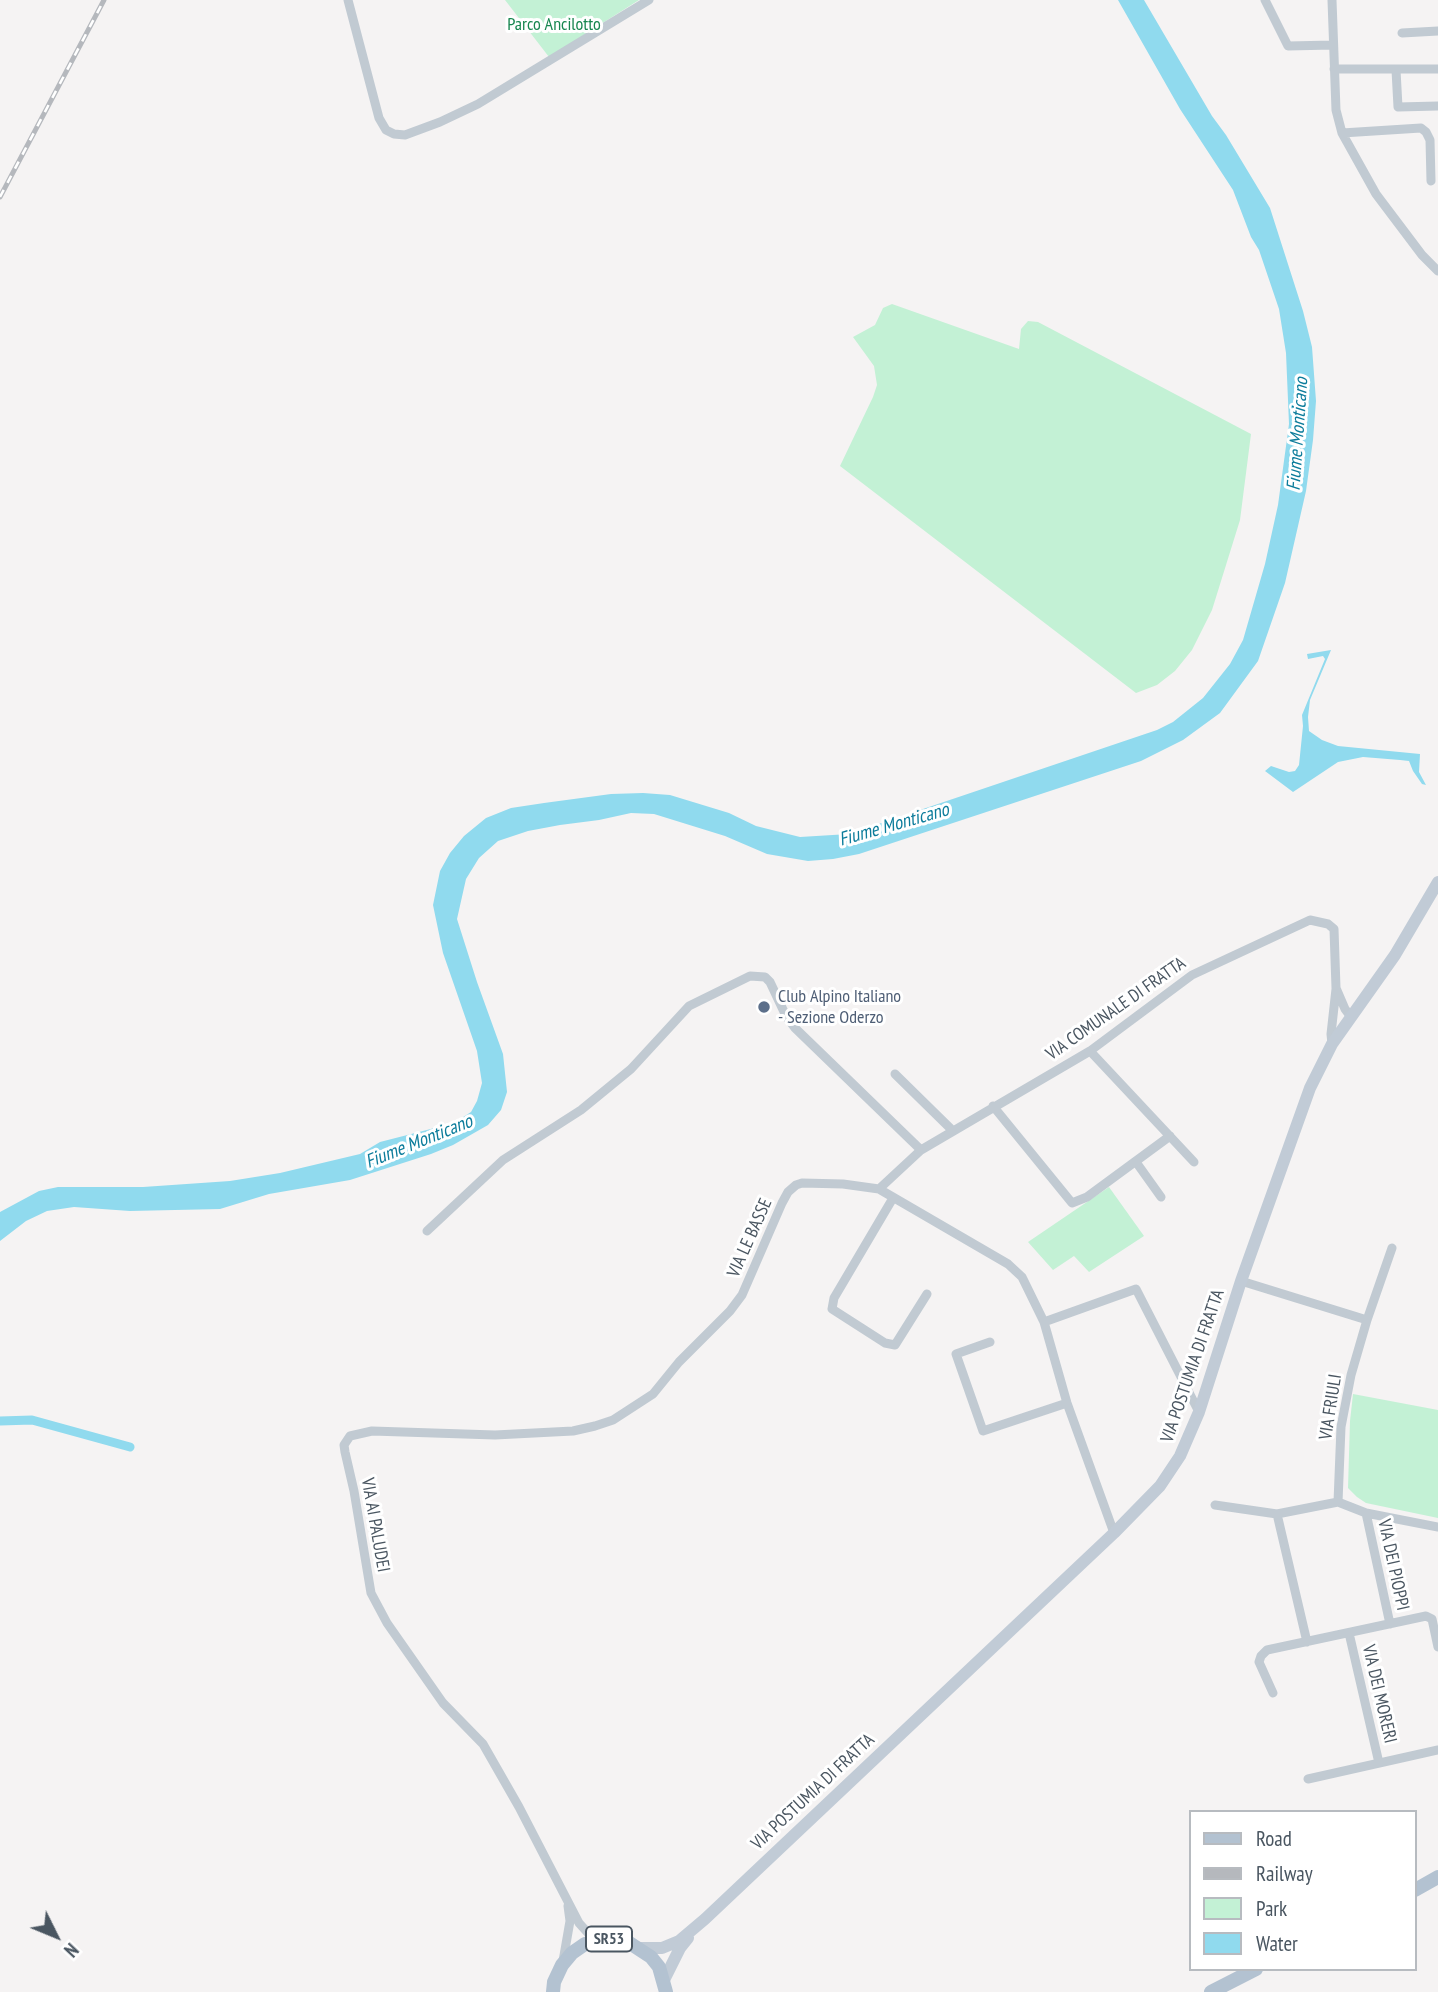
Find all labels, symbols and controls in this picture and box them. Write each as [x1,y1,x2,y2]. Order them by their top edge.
park label: Parco Ancilotto [507,14,601,36]
water label: Fiume Monticano [1283,377,1313,491]
water label: Fiume Monticano [836,798,952,852]
street label: VIA COMUNALE DI FRATTA [1042,953,1190,1065]
place label: Club Alpino Italiano - Sezione Oderzo [778,986,901,1028]
marker: Club Alpino Italiano - Sezione Oderzo [756,999,772,1015]
water label: Fiume Monticano [362,1110,476,1174]
street label: VIA LE BASSE [723,1195,777,1281]
street label: VIA POSTUMIA DI FRATTA [1157,1287,1229,1445]
street label: VIA FRIULI [1315,1373,1347,1441]
street label: VIA AI PALUDEI [356,1476,394,1574]
street label: VIA DEI PIOPPI [1373,1517,1413,1613]
street label: VIA DEI MORERI [1357,1643,1401,1745]
street label: VIA POSTUMIA DI FRATTA [747,1729,879,1855]
legend [1190,1810,1417,1971]
text: Road [1256,1825,1292,1852]
text: Railway [1256,1860,1313,1887]
text: Park [1256,1895,1287,1922]
north arrow [21,1901,91,1971]
road number: SR53 [586,1926,632,1952]
text: Water [1256,1930,1298,1957]
text: N [59,1938,84,1962]

